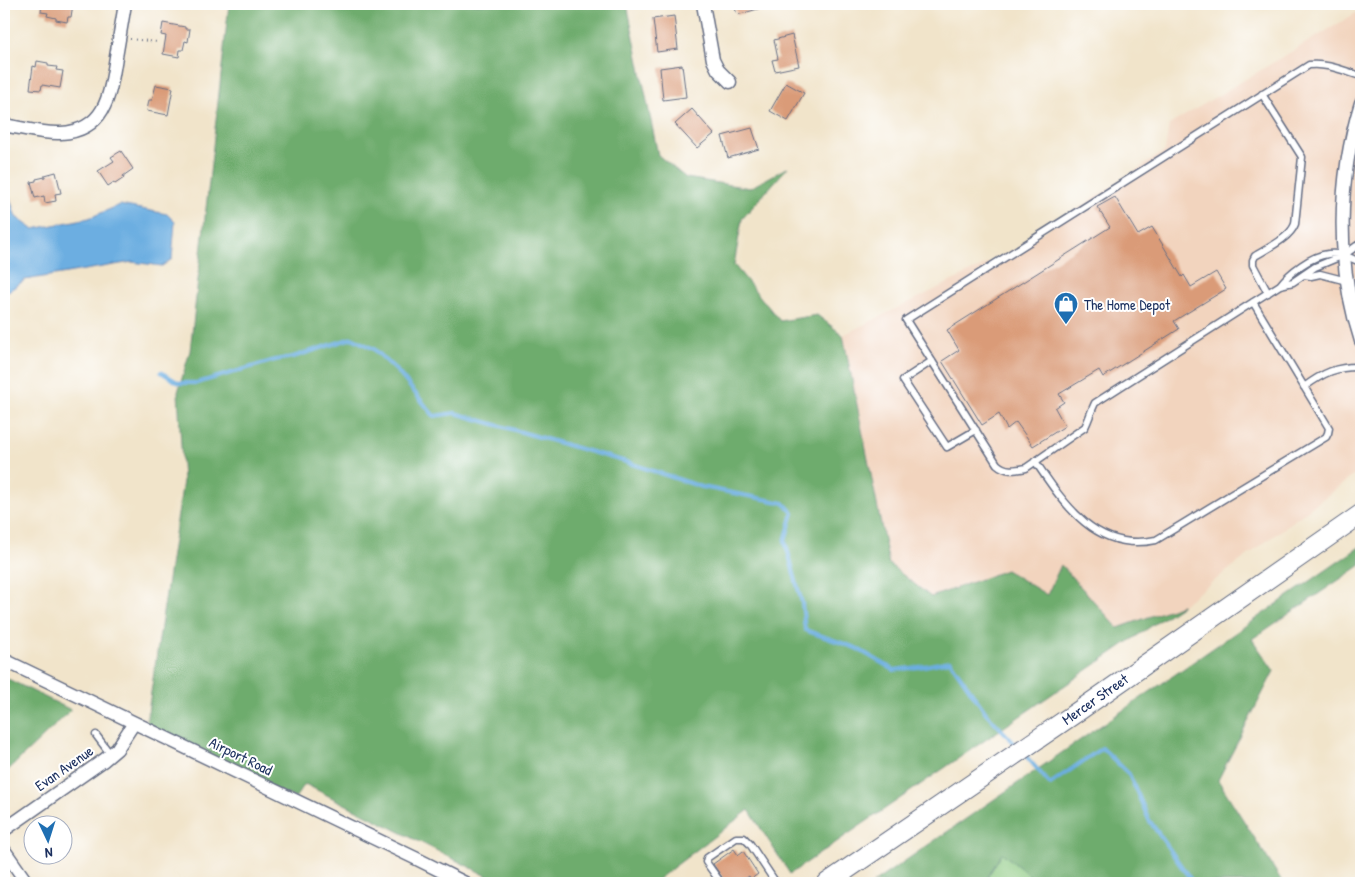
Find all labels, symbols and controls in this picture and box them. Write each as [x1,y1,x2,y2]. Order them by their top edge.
shop icon: The Home Depot [1053,291,1079,325]
place label: The Home Depot [1084,294,1171,315]
street label: Mercer Street [1058,668,1133,730]
street label: Airport Road [206,732,276,780]
street label: Evan Avenue [31,740,97,796]
north arrow [22,814,72,864]
text: N [44,844,53,863]

